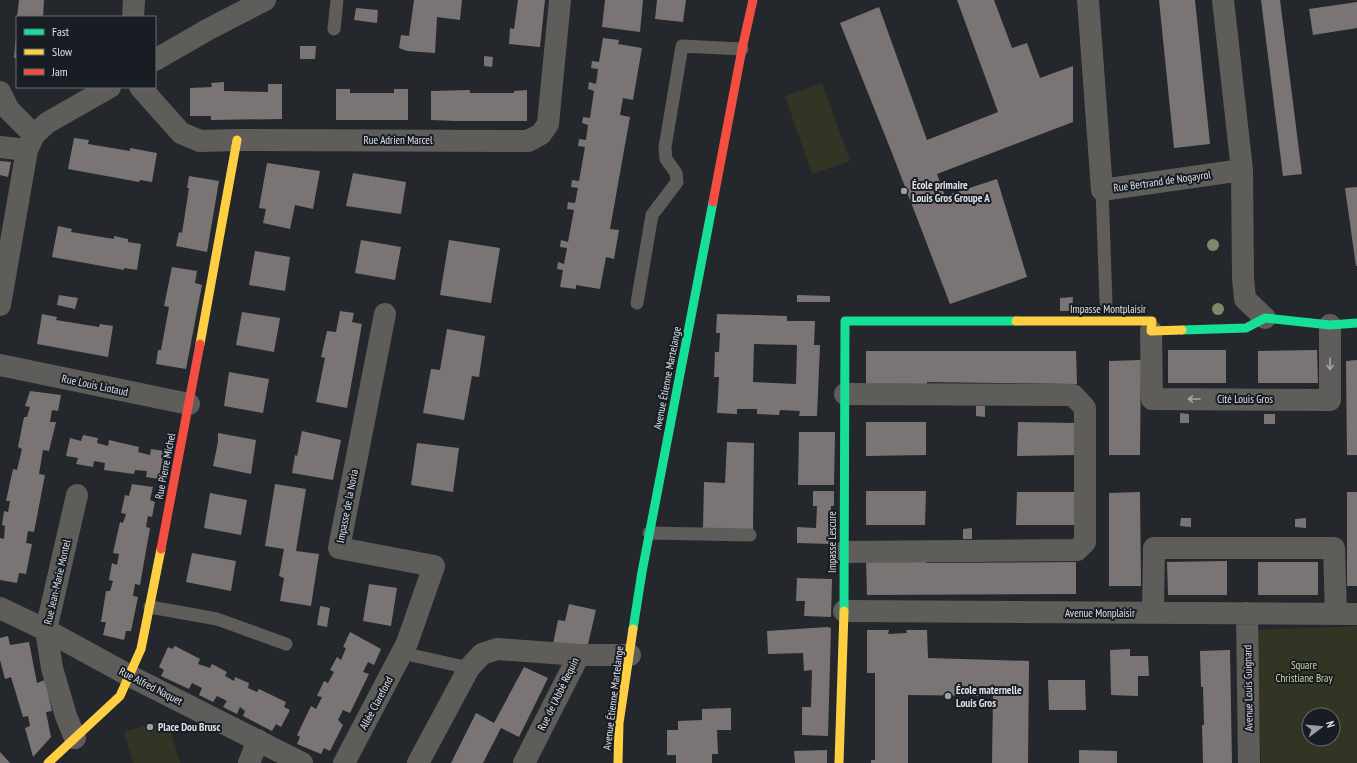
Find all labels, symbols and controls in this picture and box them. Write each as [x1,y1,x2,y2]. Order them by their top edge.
legend [16,16,156,88]
text: Fast [52,24,70,39]
text: Slow [52,44,73,59]
text: Jam [51,64,68,79]
street label: Rue Adrien Marcel [364,133,433,147]
street label: Rue Bertrand de Nogayrol [1112,167,1212,195]
place label: École primaire Louis Gros Groupe A [912,178,990,205]
marker: École primaire Louis Gros Groupe A [899,186,909,196]
street label: Impasse Montplaisir [1070,302,1146,316]
street label: Avenue Étienne Martelange [650,325,684,431]
one-way arrow [1326,357,1334,370]
street label: Rue Louis Liotaud [60,371,130,399]
street label: Cité Louis Gros [1217,392,1273,406]
one-way arrow [1188,395,1201,403]
street label: Rue Pierre Michel [152,431,178,500]
street label: Impasse de la Noria [333,468,361,544]
street label: Impasse Lescure [825,511,839,573]
street label: Rue Jean-Marie Montel [40,538,74,626]
street label: Avenue Monplaisir [1065,606,1135,620]
street label: Avenue Louis Guignard [1240,644,1256,731]
street label: Avenue Étienne Martelange [600,645,626,751]
street label: Rue de l'Abbé Requin [534,655,582,733]
park label: Square Christiane Bray [1275,658,1333,685]
street label: Rue Alfred Naquet [117,664,185,708]
street label: Allée Clarefond [356,674,396,732]
place label: École maternelle Louis Gros [956,683,1022,710]
marker: École maternelle Louis Gros [943,691,953,701]
north arrow [1301,707,1341,747]
text: N [1323,719,1338,729]
place label: Place Dou Brusc [158,720,220,734]
marker: Place Dou Brusc [145,722,155,732]

